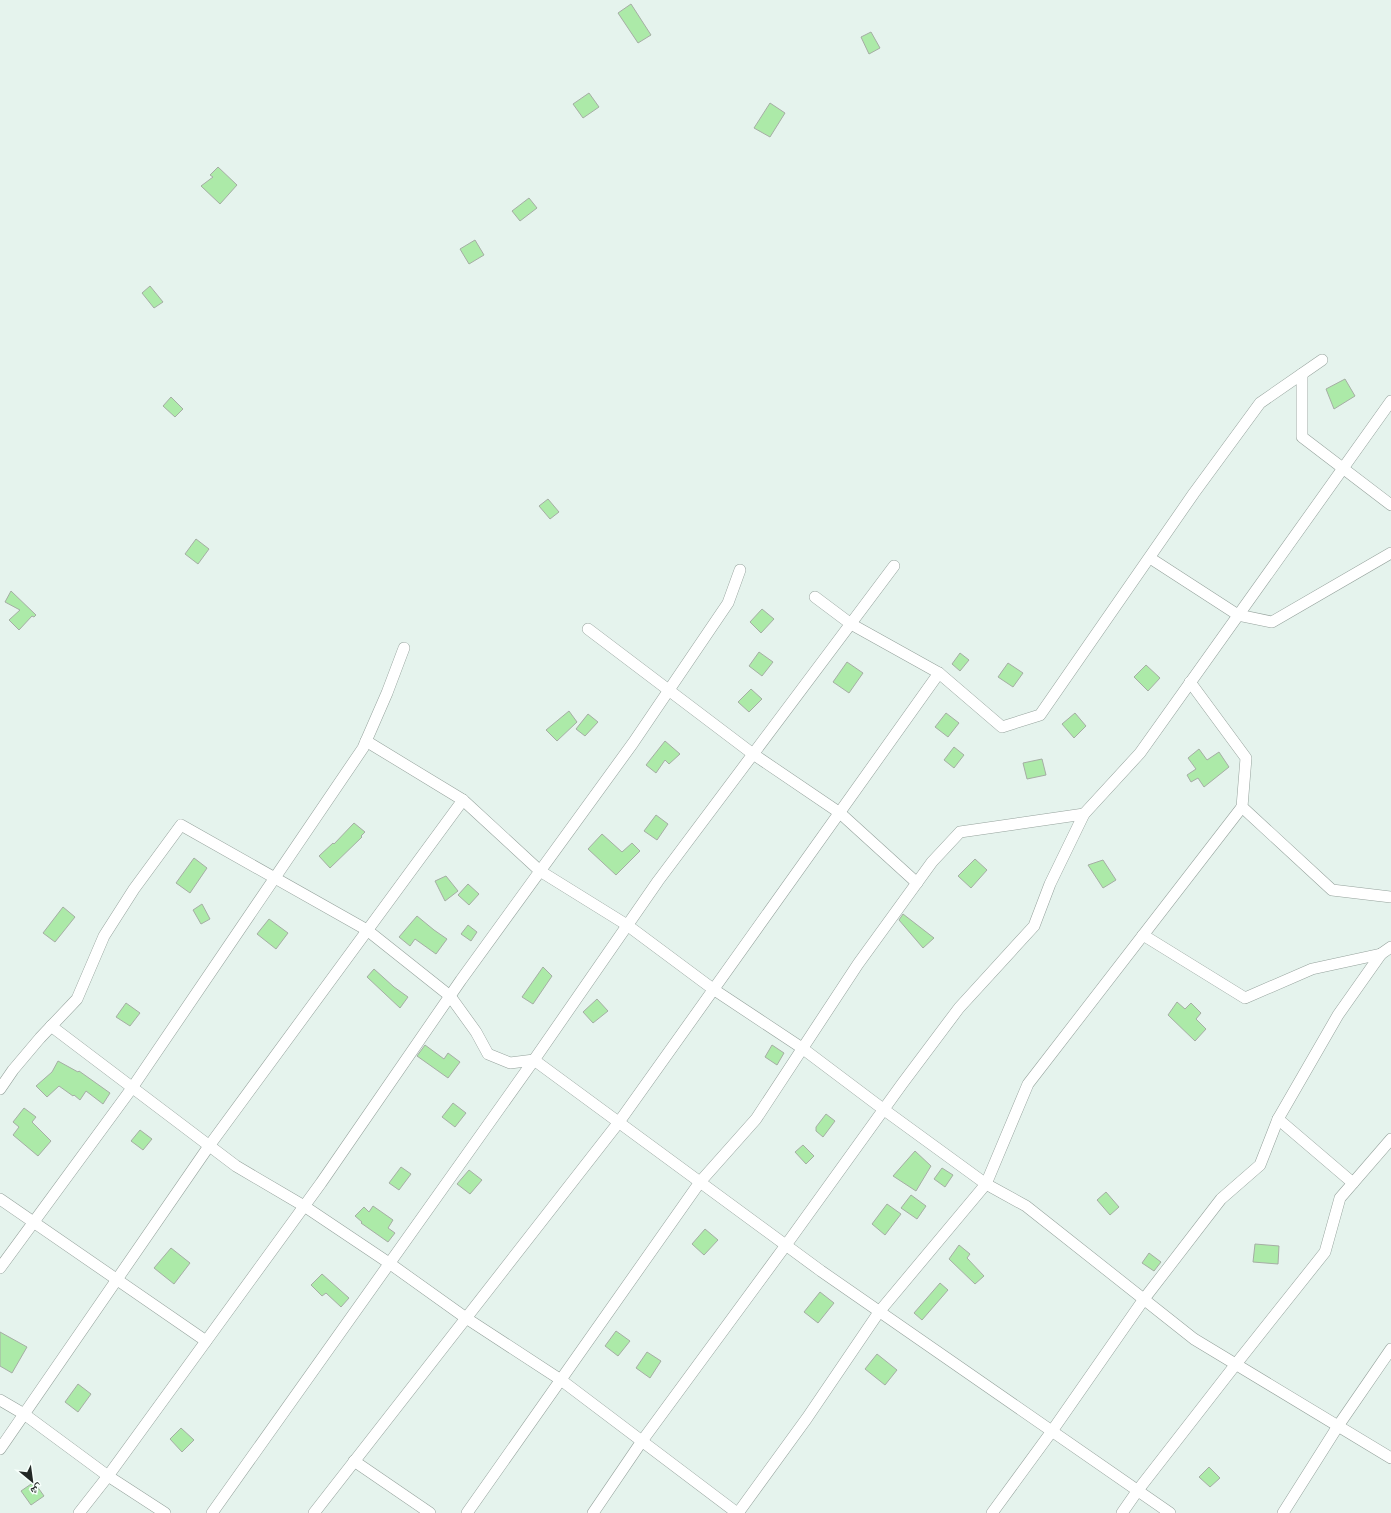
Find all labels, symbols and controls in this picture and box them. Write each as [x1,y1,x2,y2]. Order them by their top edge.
north arrow [12,1461,52,1501]
text: ش [28,1480,45,1498]

